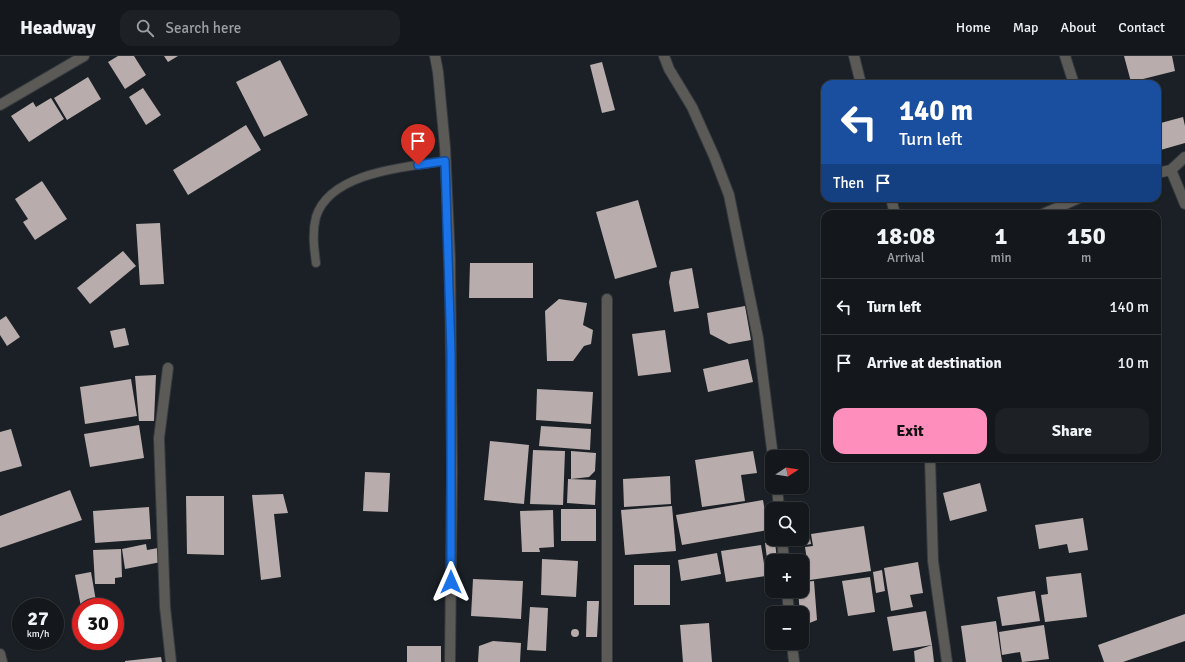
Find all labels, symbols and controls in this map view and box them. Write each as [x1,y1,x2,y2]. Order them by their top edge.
search box [120,10,400,46]
text: Headway [20,16,96,40]
icon: search [134,17,156,39]
text: Search here [166,19,241,37]
text: Home [956,19,991,36]
text: Map [1013,19,1038,36]
text: About [1060,19,1096,36]
text: Contact [1118,19,1165,36]
text: 140 m [899,94,973,128]
icon: left [833,96,885,148]
pin [401,124,435,165]
text: Turn left [899,128,962,150]
icon: arrive [407,130,429,152]
icon: arrive [872,172,894,194]
text: Then [833,174,864,192]
text: 18:08 [876,221,935,251]
text: 1 [995,221,1007,251]
text: 150 [1067,221,1106,251]
text: Arrival [887,250,924,266]
text: min [991,250,1012,266]
text: m [1081,250,1091,266]
icon: left [833,296,855,318]
text: Turn left [867,298,921,316]
text: 140 m [1109,298,1149,316]
icon: arrive [833,352,855,374]
text: Arrive at destination [867,354,1002,372]
text: 10 m [1118,354,1149,372]
button: Exit [833,408,987,454]
button: Share [995,408,1149,454]
north arrow [765,450,809,494]
map controls [765,450,809,650]
button: search [765,502,809,546]
button: + [765,554,809,598]
position arrow [430,561,472,603]
speed limit sign: 30 [72,598,124,650]
text: 27 [27,606,49,631]
button: − [765,606,809,650]
text: km/h [27,628,49,640]

